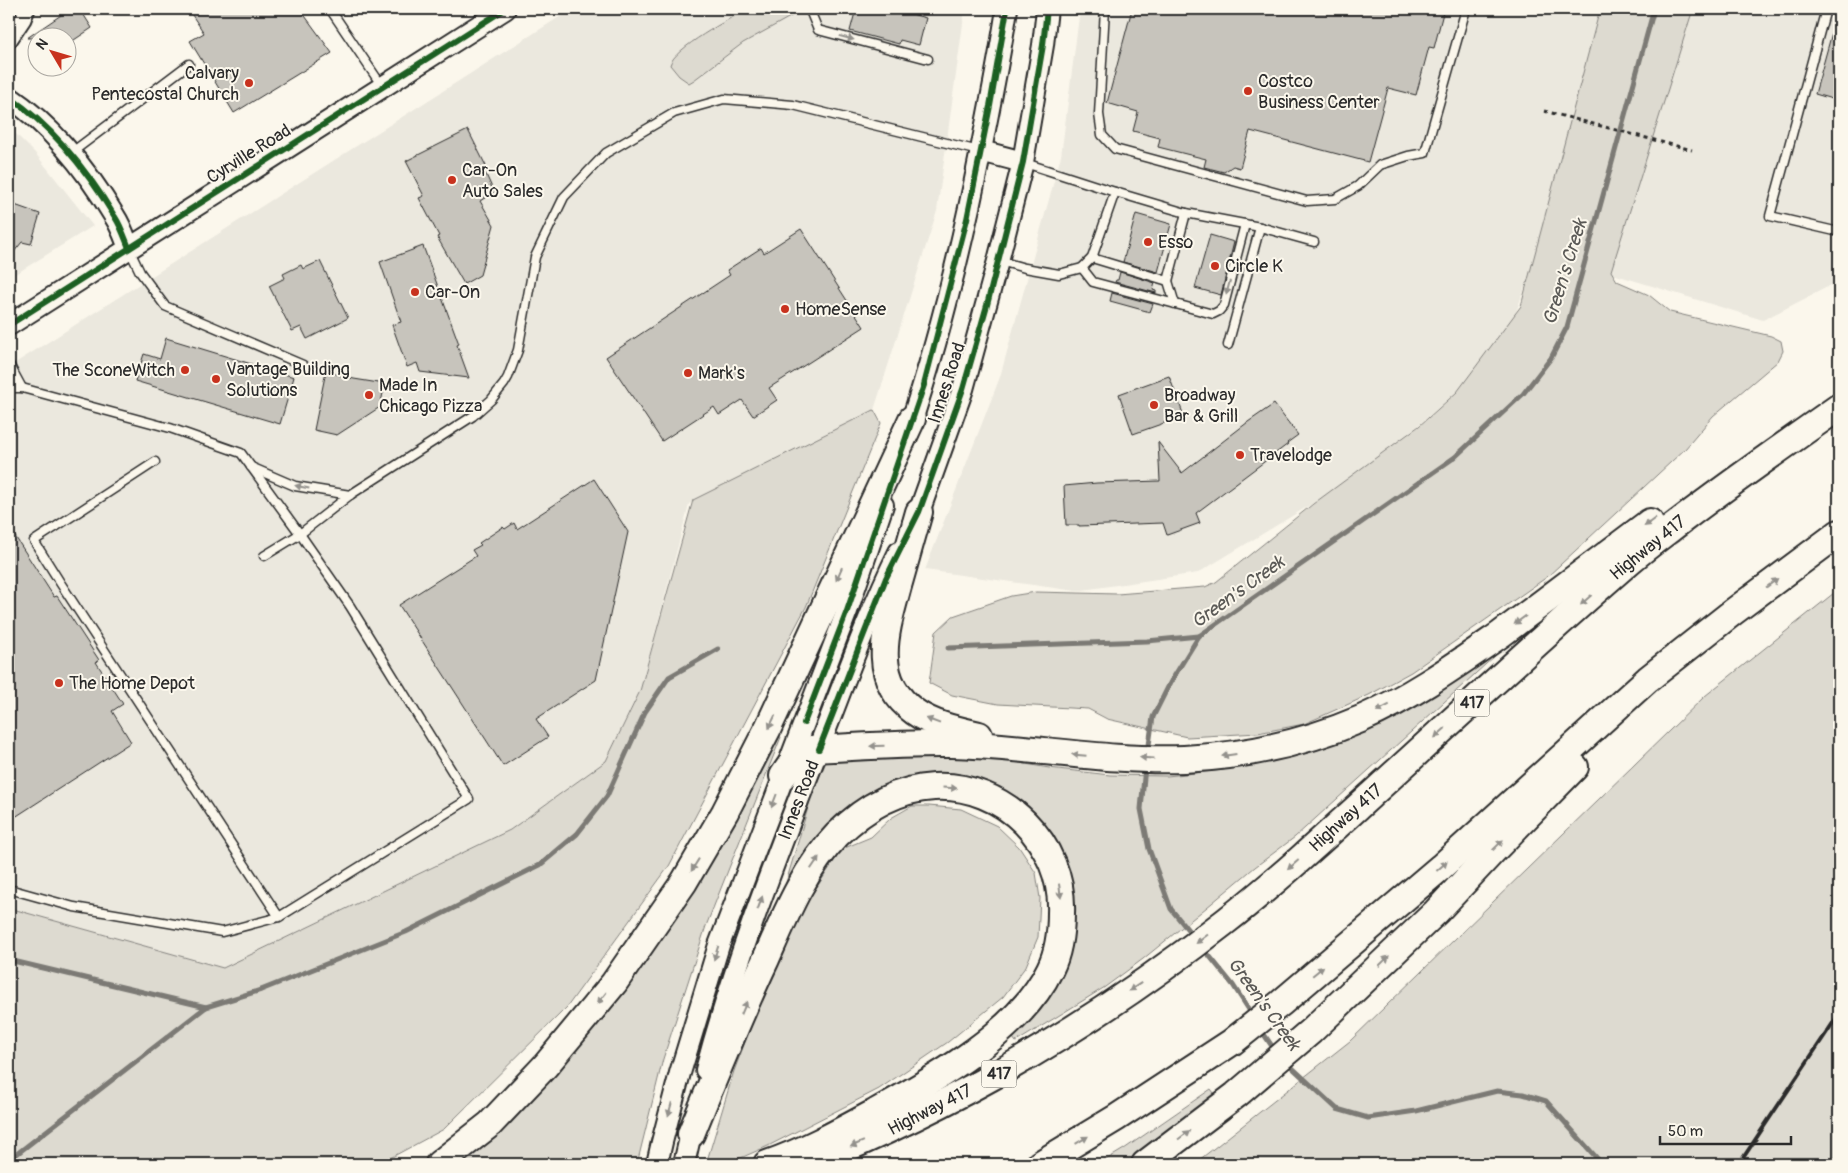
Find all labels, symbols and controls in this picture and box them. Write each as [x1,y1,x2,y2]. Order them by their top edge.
north arrow [28,28,78,78]
one-way arrow [840,34,855,42]
text: N [33,35,52,53]
place label: Calvary Pentecostal Church [91,62,239,106]
place label: Costco Business Center [1258,70,1380,114]
marker: Calvary Pentecostal Church [243,77,255,89]
marker: Costco Business Center [1242,85,1254,97]
street label: Cyrville Road [203,119,295,189]
place label: Car-On Auto Sales [462,159,543,203]
marker: Car-On Auto Sales [446,174,458,186]
water label: Green's Creek [1538,214,1593,328]
place label: Esso [1158,231,1193,254]
marker: Esso [1142,236,1154,248]
place label: Circle K [1225,255,1283,278]
marker: Circle K [1209,260,1221,272]
place label: Car-On [425,281,480,304]
one-way arrow [1224,281,1232,296]
marker: Car-On [409,286,421,298]
place label: HomeSense [795,298,886,321]
marker: HomeSense [779,303,791,315]
street label: Innes Road [923,340,971,426]
place label: Vantage Building Solutions [226,358,350,402]
place label: The SconeWitch [52,359,175,382]
place label: Mark's [698,362,745,385]
marker: The SconeWitch [179,364,191,376]
marker: Mark's [682,367,694,379]
marker: Vantage Building Solutions [210,373,222,385]
place label: Made In Chicago Pizza [379,374,482,418]
place label: Broadway Bar & Grill [1164,384,1238,428]
marker: Made In Chicago Pizza [363,389,375,401]
marker: Broadway Bar & Grill [1148,399,1160,411]
place label: Travelodge [1250,444,1332,467]
marker: Travelodge [1234,449,1246,461]
one-way arrow [294,483,309,491]
street label: Highway 417 [1605,510,1691,586]
one-way arrow [1643,517,1657,527]
water label: Green's Creek [1187,549,1291,634]
one-way arrow [835,567,843,581]
one-way arrow [1765,577,1778,588]
one-way arrow [1580,594,1592,606]
one-way arrow [1513,615,1527,625]
place label: The Home Depot [69,672,196,695]
marker: The Home Depot [53,677,65,689]
road number: 417 [1454,690,1490,716]
one-way arrow [1376,704,1391,712]
one-way arrow [767,714,776,729]
one-way arrow [926,717,941,724]
one-way arrow [1434,727,1446,739]
one-way arrow [869,743,885,751]
one-way arrow [1071,750,1087,758]
one-way arrow [1220,751,1236,759]
one-way arrow [1139,754,1155,762]
street label: Innes Road [773,757,825,843]
street label: Highway 417 [1304,779,1388,857]
one-way arrow [943,784,959,792]
one-way arrow [769,794,777,809]
one-way arrow [1492,840,1504,852]
one-way arrow [810,856,820,869]
one-way arrow [690,858,699,871]
one-way arrow [1287,859,1299,870]
one-way arrow [1436,861,1448,872]
one-way arrow [1056,883,1064,899]
one-way arrow [756,895,764,910]
one-way arrow [1196,934,1209,945]
one-way arrow [712,946,719,961]
water label: Green's Creek [1222,953,1307,1057]
one-way arrow [1378,955,1390,967]
one-way arrow [1312,966,1325,977]
one-way arrow [1129,983,1142,992]
one-way arrow [597,991,607,1005]
one-way arrow [740,1001,748,1015]
road number: 417 [982,1060,1016,1088]
street label: Highway 417 [884,1079,976,1141]
one-way arrow [666,1102,674,1117]
scale bar [1660,1113,1792,1145]
text: 50 m [1668,1122,1703,1141]
one-way arrow [1177,1130,1191,1140]
one-way arrow [1075,1135,1088,1144]
one-way arrow [850,1141,864,1149]

